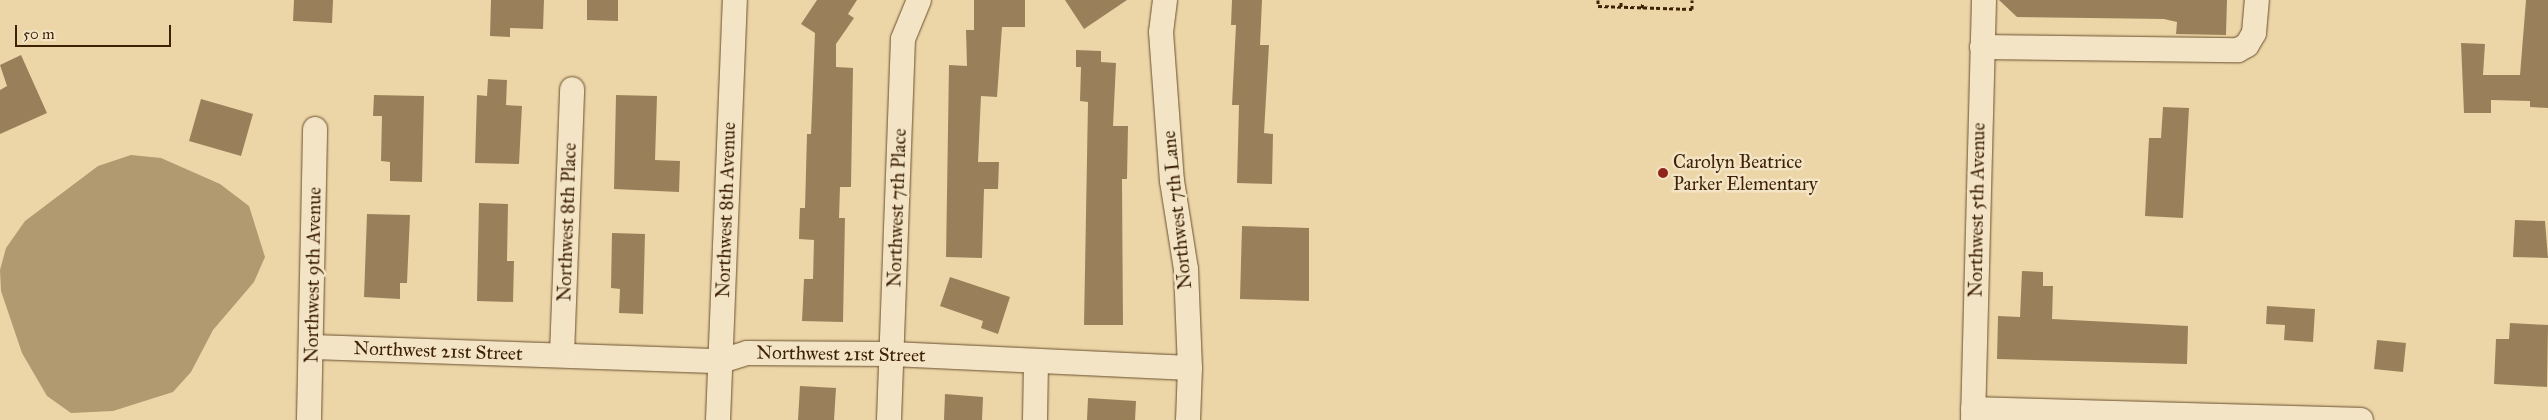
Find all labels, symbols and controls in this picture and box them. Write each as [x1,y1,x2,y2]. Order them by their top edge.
scale bar [18,15,174,47]
text: 50 m [23,25,55,43]
street label: Northwest 8th Avenue [712,122,740,298]
street label: Northwest 5th Avenue [1964,122,1990,298]
street label: Northwest 7th Place [883,128,911,288]
street label: Northwest 7th Lane [1157,130,1197,290]
street label: Northwest 8th Place [553,142,581,302]
place label: Carolyn Beatrice Parker Elementary [1673,151,1818,195]
marker: Carolyn Beatrice Parker Elementary [1657,167,1669,179]
street label: Northwest 9th Avenue [300,187,326,363]
street label: Northwest 21st Street [353,337,523,365]
street label: Northwest 21st Street [756,341,926,367]

